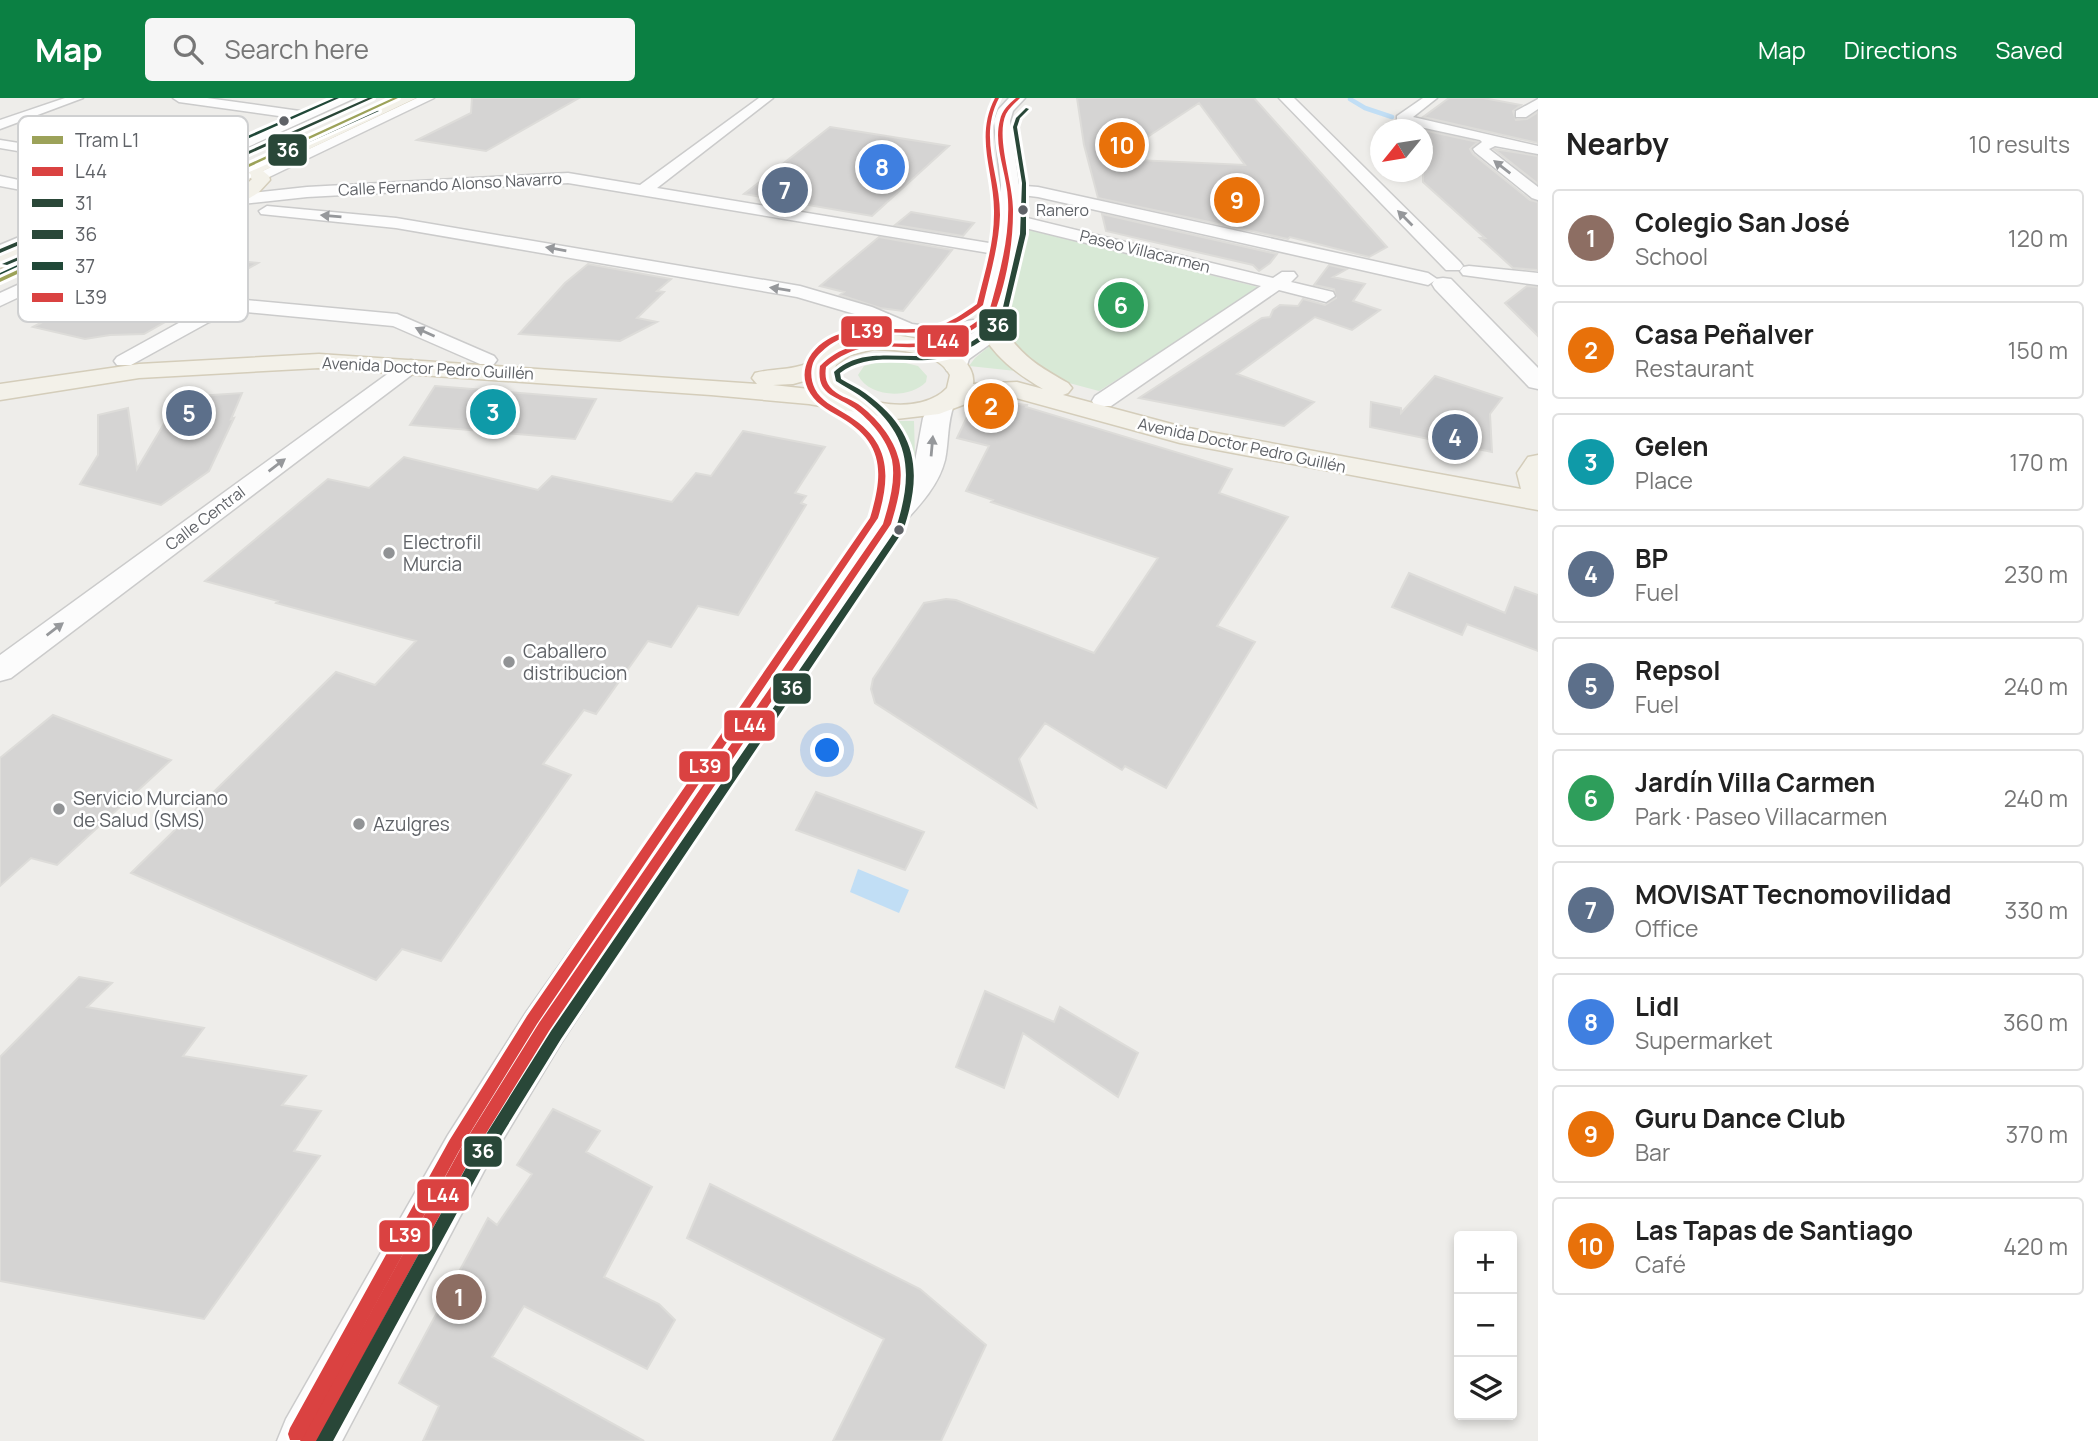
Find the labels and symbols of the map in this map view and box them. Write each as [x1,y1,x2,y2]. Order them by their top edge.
unlabelled marker [277,114,291,128]
legend [18,116,248,322]
pin: 10 [1099,119,1145,171]
north arrow [1370,119,1433,182]
text: Tram L1 [75,127,139,153]
line badge: 36 [267,133,308,167]
text: 36 [277,137,299,163]
pin: 8 [859,141,905,193]
text: L44 [75,158,107,184]
one-way arrow [1493,160,1511,175]
pin: 7 [762,164,808,216]
street label: Calle Fernando Alonso Navarro [338,167,562,201]
pin: 9 [1214,174,1260,226]
text: 31 [75,190,93,216]
place label: Ranero [1036,199,1089,221]
marker: Ranero [1016,203,1030,217]
one-way arrow [1397,209,1414,226]
one-way arrow [320,210,342,221]
text: 36 [75,221,97,247]
street label: Paseo Villacarmen [1078,224,1212,278]
one-way arrow [545,243,567,254]
text: 37 [75,253,95,279]
pin: 6 [1098,279,1144,331]
one-way arrow [769,283,791,294]
text: L39 [75,284,107,310]
line badge: 36 [978,308,1018,342]
text: 36 [987,312,1009,338]
line badge: L39 [840,315,893,348]
text: L39 [851,318,884,344]
line badge: L44 [916,324,970,358]
one-way arrow [415,326,435,338]
text: L44 [926,328,960,354]
street label: Avenida Doctor Pedro Guillén [321,351,535,385]
pin: 2 [968,380,1014,432]
pin: 3 [470,386,516,438]
pin: 5 [166,387,212,439]
pin: 4 [1432,411,1478,463]
street label: Avenida Doctor Pedro Guillén [1136,412,1348,478]
one-way arrow [927,435,938,457]
one-way arrow [268,458,286,472]
street label: Calle Central [160,481,250,555]
unlabelled marker [892,523,906,537]
place label: Electrofil Murcia [403,529,481,577]
marker: Electrofil Murcia [381,545,397,561]
one-way arrow [46,623,64,637]
place label: Caballero distribucion [523,638,627,686]
marker: Caballero distribucion [501,654,517,670]
line badge: 36 [772,672,812,705]
text: 36 [781,675,803,701]
line badge: L44 [723,709,776,742]
text: L44 [733,712,767,738]
your location [810,733,844,767]
line badge: L39 [678,750,731,783]
text: L39 [689,753,722,779]
place label: Servicio Murciano de Salud (SMS) [73,785,228,833]
marker: Servicio Murciano de Salud (SMS) [51,801,67,817]
place label: Azulgres [373,811,450,837]
marker: Azulgres [351,816,367,832]
line badge: 36 [463,1135,503,1168]
text: 36 [472,1138,494,1164]
line badge: L44 [416,1178,470,1212]
text: L44 [426,1182,460,1208]
line badge: L39 [378,1219,431,1253]
text: L39 [389,1222,422,1248]
pin: 1 [436,1271,482,1323]

